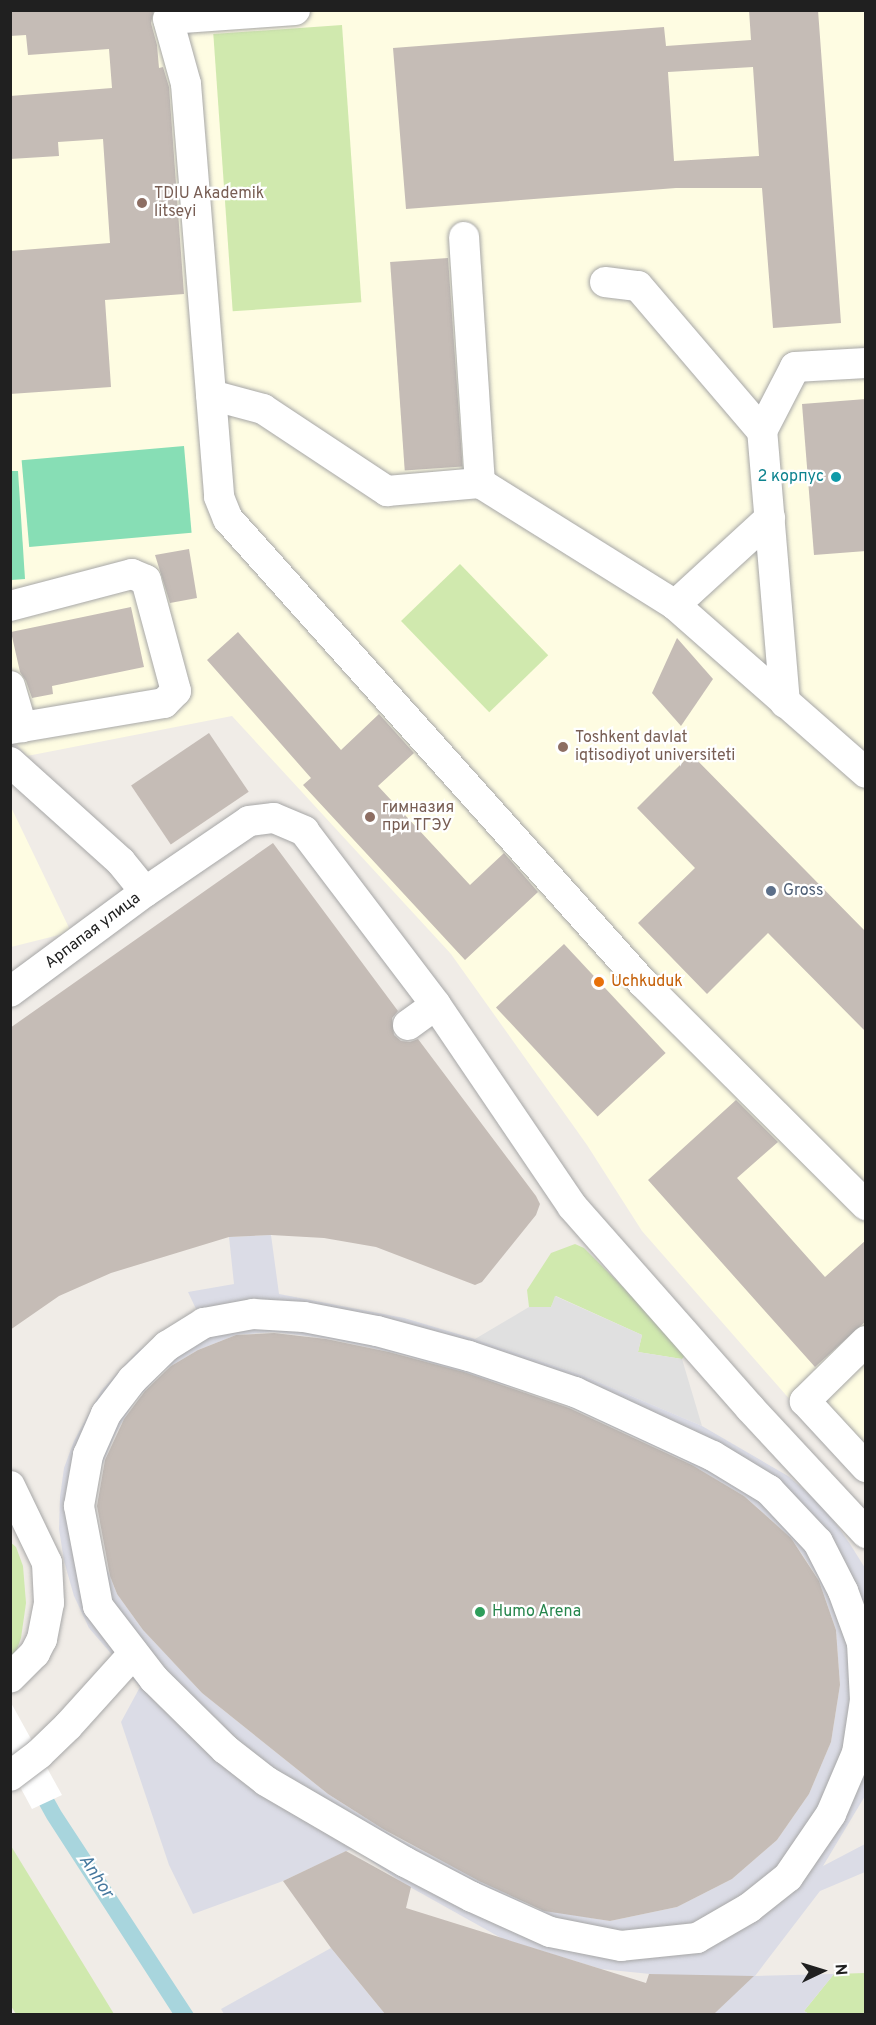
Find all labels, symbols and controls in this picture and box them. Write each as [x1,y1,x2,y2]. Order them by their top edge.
place label: TDIU Akademik litseyi [154,184,265,222]
marker: TDIU Akademik litseyi [135,196,149,210]
place label: 2 корпус [757,467,824,487]
marker: 2 корпус [829,470,843,484]
place label: Toshkent davlat iqtisodiyot universiteti [575,728,735,766]
marker: Toshkent davlat iqtisodiyot universiteti [556,740,570,754]
place label: гимназия при ТГЭУ [382,798,454,836]
marker: гимназия при ТГЭУ [363,810,377,824]
place label: Gross [783,881,824,901]
marker: Gross [764,884,778,898]
street label: Арпапая улица [41,889,145,973]
place label: Uchkuduk [611,972,683,992]
marker: Uchkuduk [592,975,606,989]
place label: Humo Arena [492,1602,582,1622]
marker: Humo Arena [473,1605,487,1619]
water label: Anhor [73,1851,117,1903]
north arrow [792,1941,852,2001]
text: N [830,1963,850,1976]

